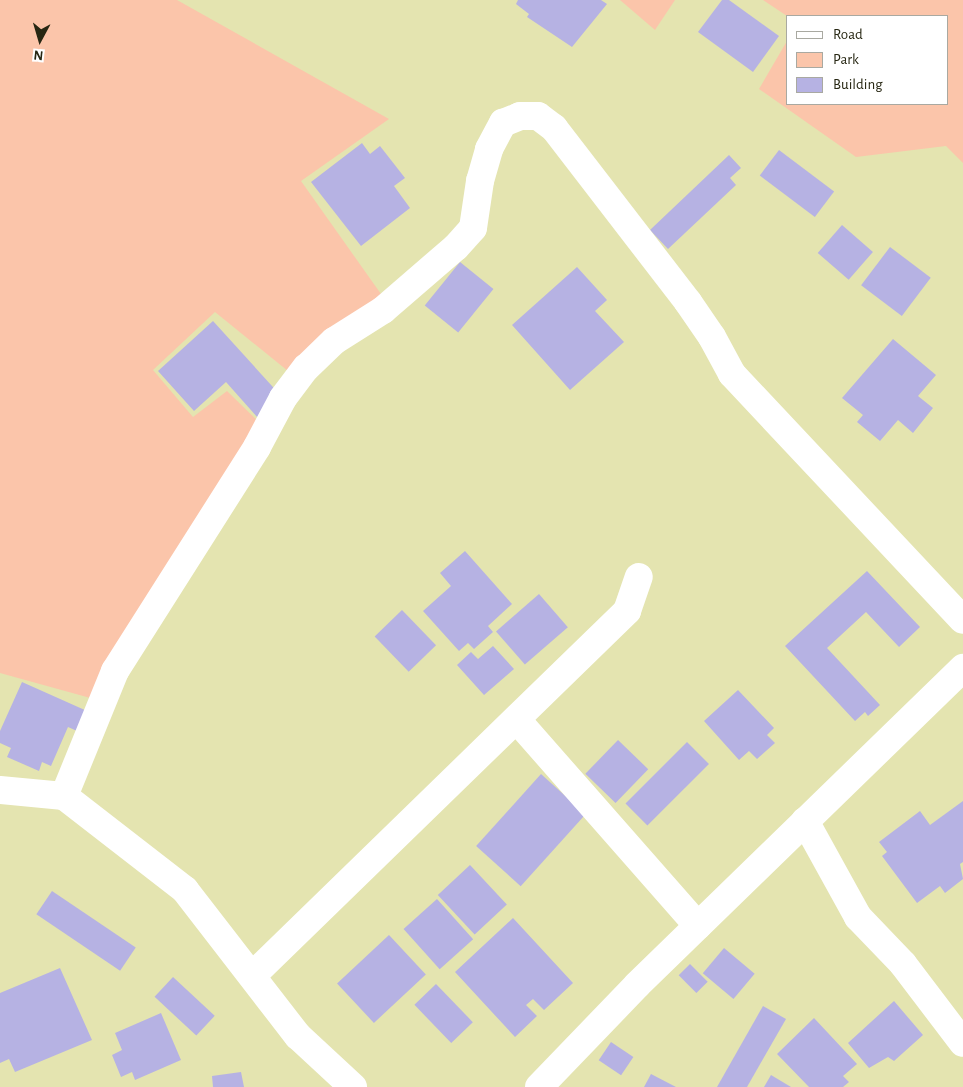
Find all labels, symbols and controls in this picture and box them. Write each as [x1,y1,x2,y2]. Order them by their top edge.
north arrow [15,15,65,65]
legend [786,15,948,105]
text: Road [833,27,863,42]
text: N [33,47,44,62]
text: Park [833,52,859,67]
text: Building [833,77,883,92]

